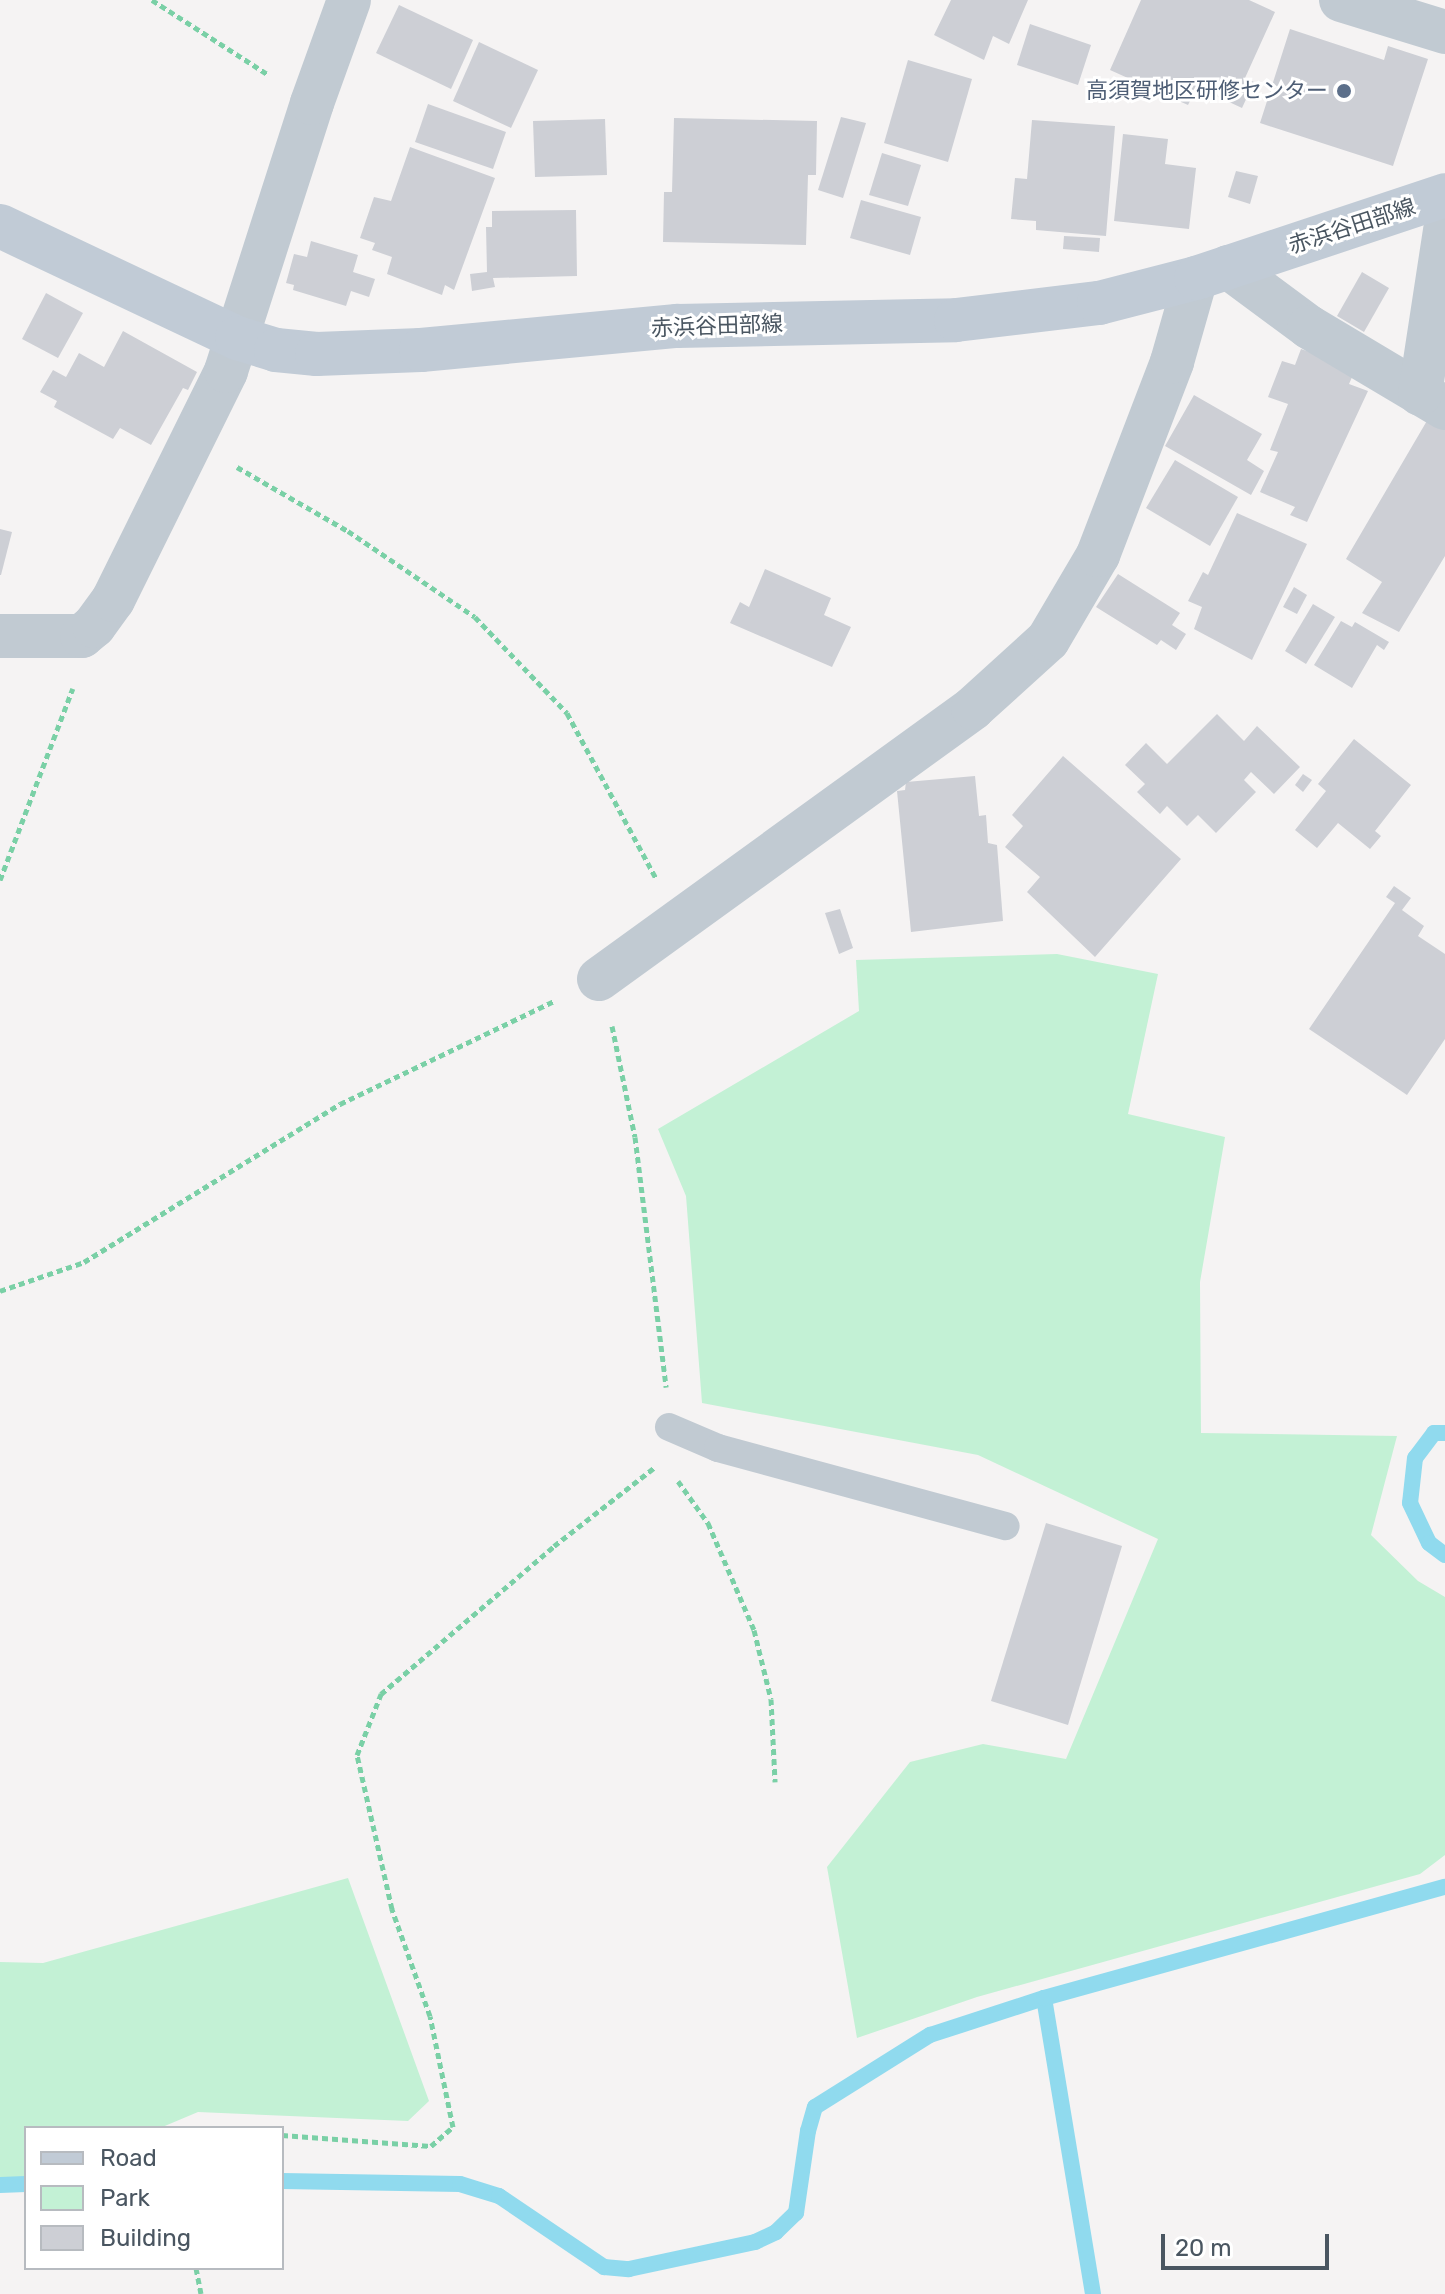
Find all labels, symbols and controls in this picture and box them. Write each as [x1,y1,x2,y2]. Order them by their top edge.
place label: 高須賀地区研修センター [1086,78,1328,104]
marker: 高須賀地区研修センター [1335,82,1353,100]
street label: 赤浜谷田部線 [1285,193,1419,259]
street label: 赤浜谷田部線 [651,311,783,341]
legend [24,2126,284,2270]
text: Road [100,2144,157,2172]
text: Park [100,2184,150,2212]
scale bar [1165,2218,1333,2268]
text: Building [100,2224,191,2252]
text: 20 m [1175,2234,1232,2262]

